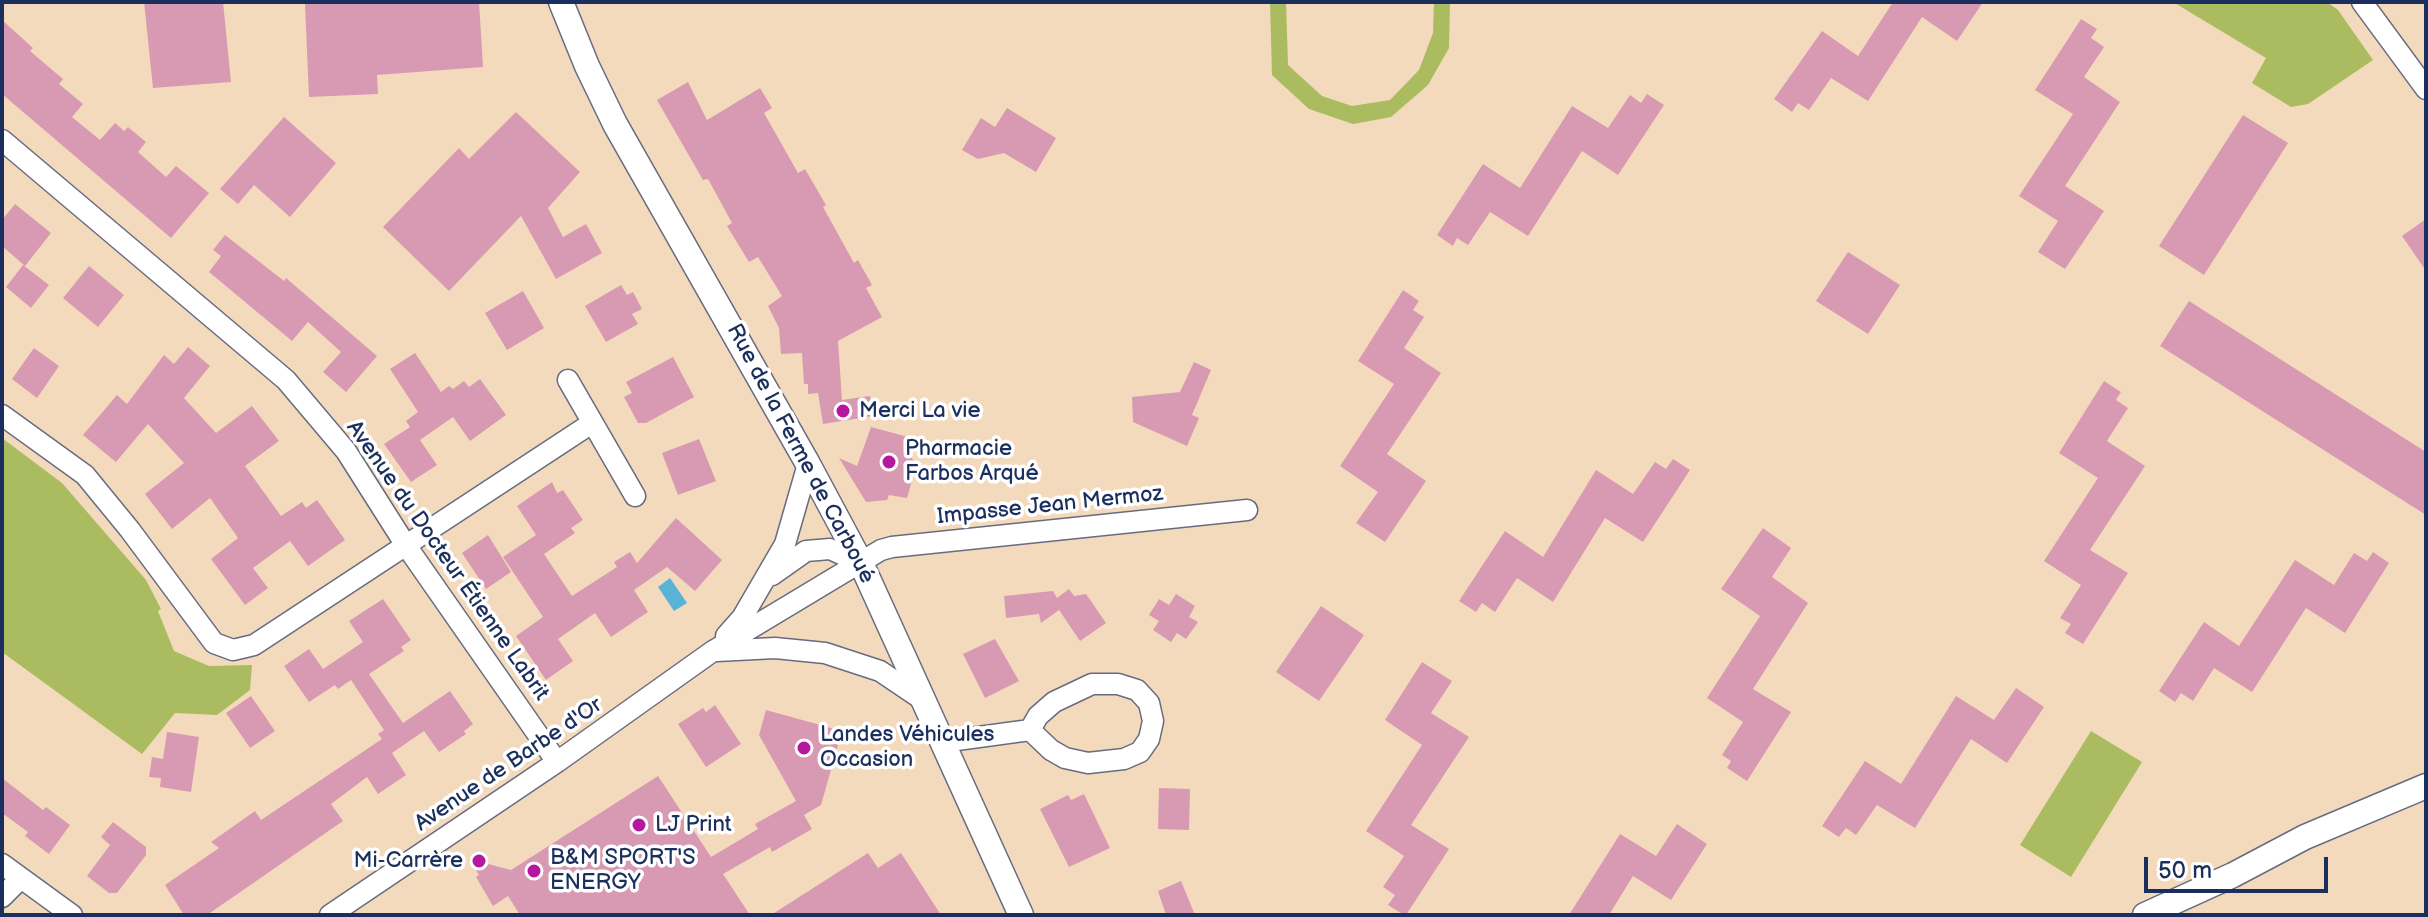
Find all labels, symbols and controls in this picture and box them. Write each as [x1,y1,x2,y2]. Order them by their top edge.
street label: Rue de la Ferme de Carboué [720,320,880,588]
place label: Merci La vie [859,398,980,424]
marker: Merci La vie [834,402,852,420]
street label: Avenue du Docteur Étienne Labrit [340,416,554,706]
place label: Pharmacie Farbos Arqué [905,436,1039,488]
marker: Pharmacie Farbos Arqué [880,453,898,471]
street label: Impasse Jean Mermoz [936,481,1164,531]
street label: Avenue de Barbe d'Or [410,692,608,838]
place label: Landes Véhicules Occasion [820,722,994,774]
marker: Landes Véhicules Occasion [795,739,813,757]
place label: LJ Print [655,812,732,838]
marker: LJ Print [630,816,648,834]
scale bar [2148,841,2332,891]
place label: B&M SPORT'S ENERGY [550,845,696,896]
place label: Mi-Carrère [353,848,463,874]
marker: Mi-Carrère [470,852,488,870]
text: 50 m [2158,856,2212,885]
marker: B&M SPORT'S ENERGY [525,862,543,880]

